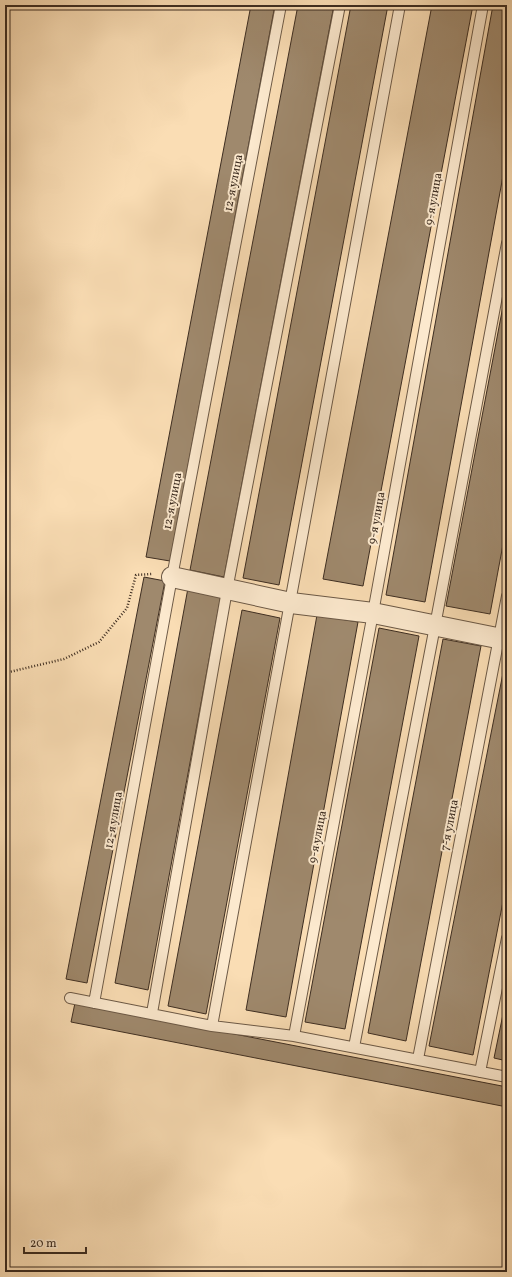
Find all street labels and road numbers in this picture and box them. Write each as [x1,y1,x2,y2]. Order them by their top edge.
street label: 12-я улица [221,153,247,213]
street label: 9-я улица [421,171,447,227]
street label: 12-я улица [160,471,186,531]
street label: 9-я улица [364,490,390,546]
street label: 12-я улица [101,790,127,850]
street label: 7-я улица [437,798,463,852]
street label: 9-я улица [305,809,331,865]

